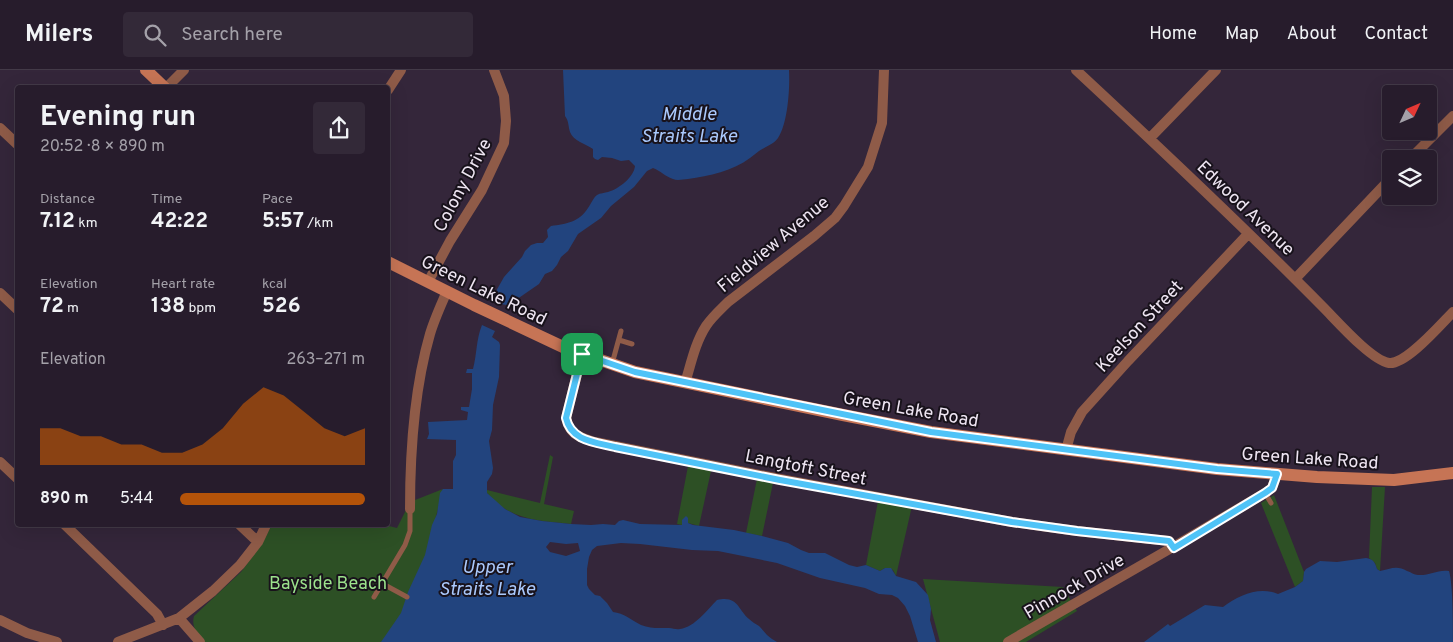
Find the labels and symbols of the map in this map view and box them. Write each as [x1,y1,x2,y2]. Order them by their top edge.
north arrow [1382,85,1438,140]
water label: Middle Straits Lake [641,103,737,149]
street label: Colony Drive [429,135,498,237]
street label: Edwood Avenue [1191,157,1299,262]
street label: Fieldview Avenue [713,192,835,299]
street label: Green Lake Road [417,251,550,332]
street label: Keelson Street [1091,276,1189,378]
pin [561,333,603,375]
street label: Green Lake Road [841,387,980,434]
street label: Green Lake Road [1241,443,1379,476]
street label: Langtoft Street [743,445,869,492]
street label: Pinnock Drive [1020,549,1129,625]
water label: Upper Straits Lake [439,556,535,602]
park label: Bayside Beach [269,573,387,596]

